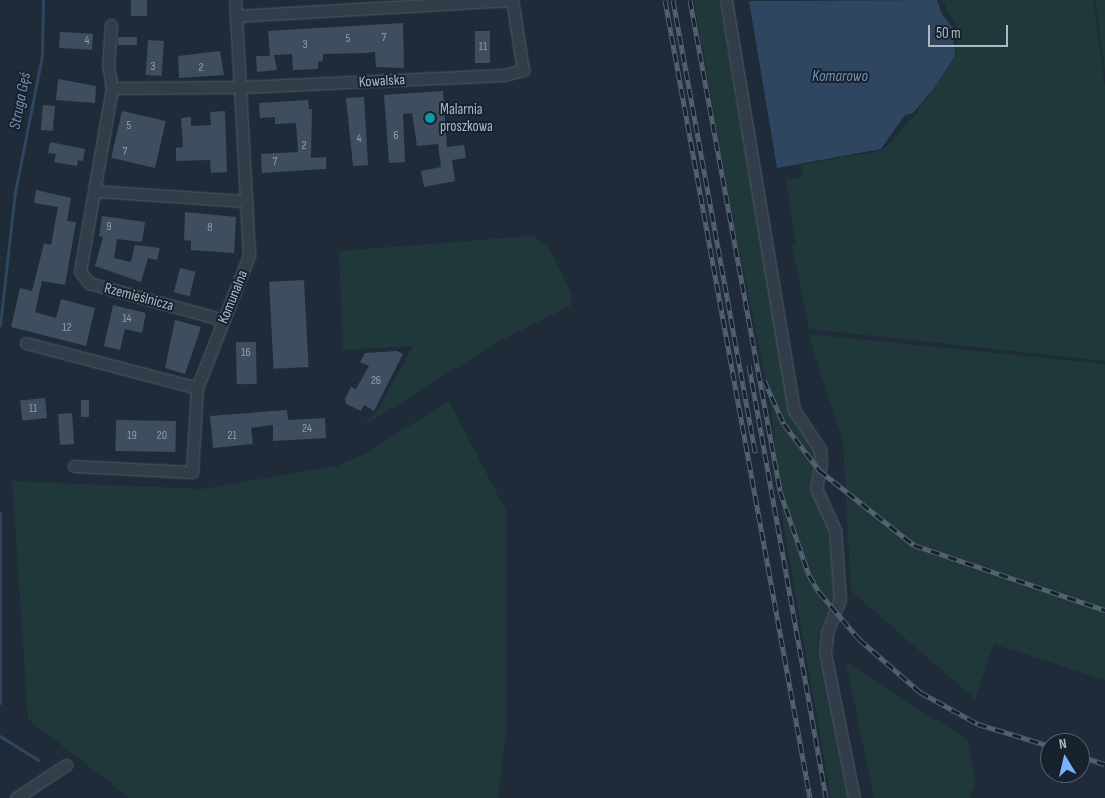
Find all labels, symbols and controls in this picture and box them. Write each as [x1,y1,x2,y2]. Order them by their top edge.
scale bar [930,15,1010,47]
text: 50 m [936,24,961,43]
house number: 7 [382,31,386,45]
house number: 5 [346,32,350,46]
house number: 4 [84,34,90,48]
house number: 3 [302,38,308,52]
house number: 11 [479,40,487,54]
house number: 3 [150,60,156,74]
house number: 2 [199,61,203,75]
water label: Komarowo [812,67,868,87]
water label: Struga Gęś [6,71,36,131]
street label: Kowalska [358,71,406,91]
place label: Malarnia proszkowa [440,100,493,135]
marker: Malarnia proszkowa [424,112,436,124]
house number: 5 [127,119,131,133]
house number: 6 [393,129,399,143]
house number: 4 [356,132,362,146]
house number: 2 [302,139,306,153]
house number: 7 [123,145,127,159]
house number: 7 [273,155,277,169]
house number: 9 [106,220,112,234]
house number: 8 [207,221,213,235]
street label: Komunalna [214,268,252,326]
street label: Rzemieślnicza [102,279,176,315]
house number: 14 [122,312,132,326]
house number: 12 [62,321,72,335]
house number: 16 [241,346,251,360]
house number: 26 [371,374,381,388]
house number: 11 [29,402,37,416]
house number: 24 [302,422,312,436]
house number: 19 [127,429,137,443]
house number: 20 [157,429,167,443]
house number: 21 [227,429,237,443]
north arrow [1040,733,1090,783]
text: N [1058,735,1068,753]

